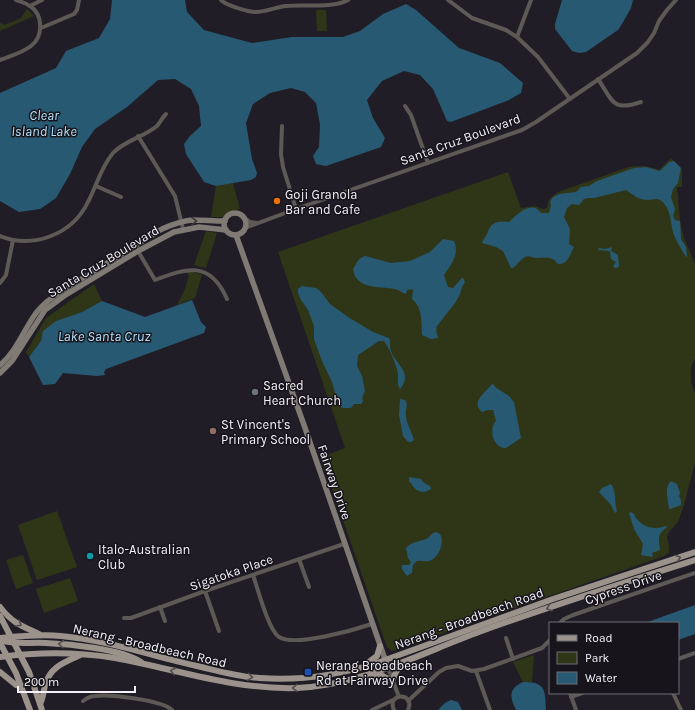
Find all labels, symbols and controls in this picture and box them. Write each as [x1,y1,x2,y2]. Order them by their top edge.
water label: Clear Island Lake [11,107,77,140]
street label: Santa Cruz Boulevard [398,111,523,168]
place label: Goji Granola Bar and Cafe [285,187,360,217]
marker: Goji Granola Bar and Cafe [272,196,282,206]
one-way arrow [191,217,197,225]
street label: Santa Cruz Boulevard [45,222,162,301]
water label: Lake Santa Cruz [58,328,150,345]
place label: Sacred Heart Church [263,378,341,408]
marker: Sacred Heart Church [250,387,260,397]
place label: St Vincent's Primary School [221,417,310,447]
marker: St Vincent's Primary School [208,426,218,436]
street label: Fairway Drive [315,443,354,522]
place label: Italo-Australian Club [98,542,190,572]
marker: Italo-Australian Club [85,551,95,561]
street label: Sigatoka Place [188,551,275,594]
one-way arrow [675,554,682,563]
street label: Cypress Drive [583,567,664,608]
street label: Nerang - Broadbeach Road [393,585,546,652]
one-way arrow [546,603,553,612]
one-way arrow [14,620,21,627]
street label: Nerang - Broadbeach Road [72,621,228,670]
legend [549,622,679,694]
text: Road [585,631,613,645]
one-way arrow [58,640,64,649]
text: Park [585,651,610,665]
place label: Nerang Broadbeach Rd at Fairway Drive [316,658,433,688]
one-way arrow [170,667,176,675]
marker: Nerang Broadbeach Rd at Fairway Drive [303,667,313,677]
scale bar [18,668,135,694]
text: Water [585,671,618,685]
one-way arrow [247,672,253,681]
text: 200 m [24,675,59,689]
one-way arrow [292,683,298,692]

